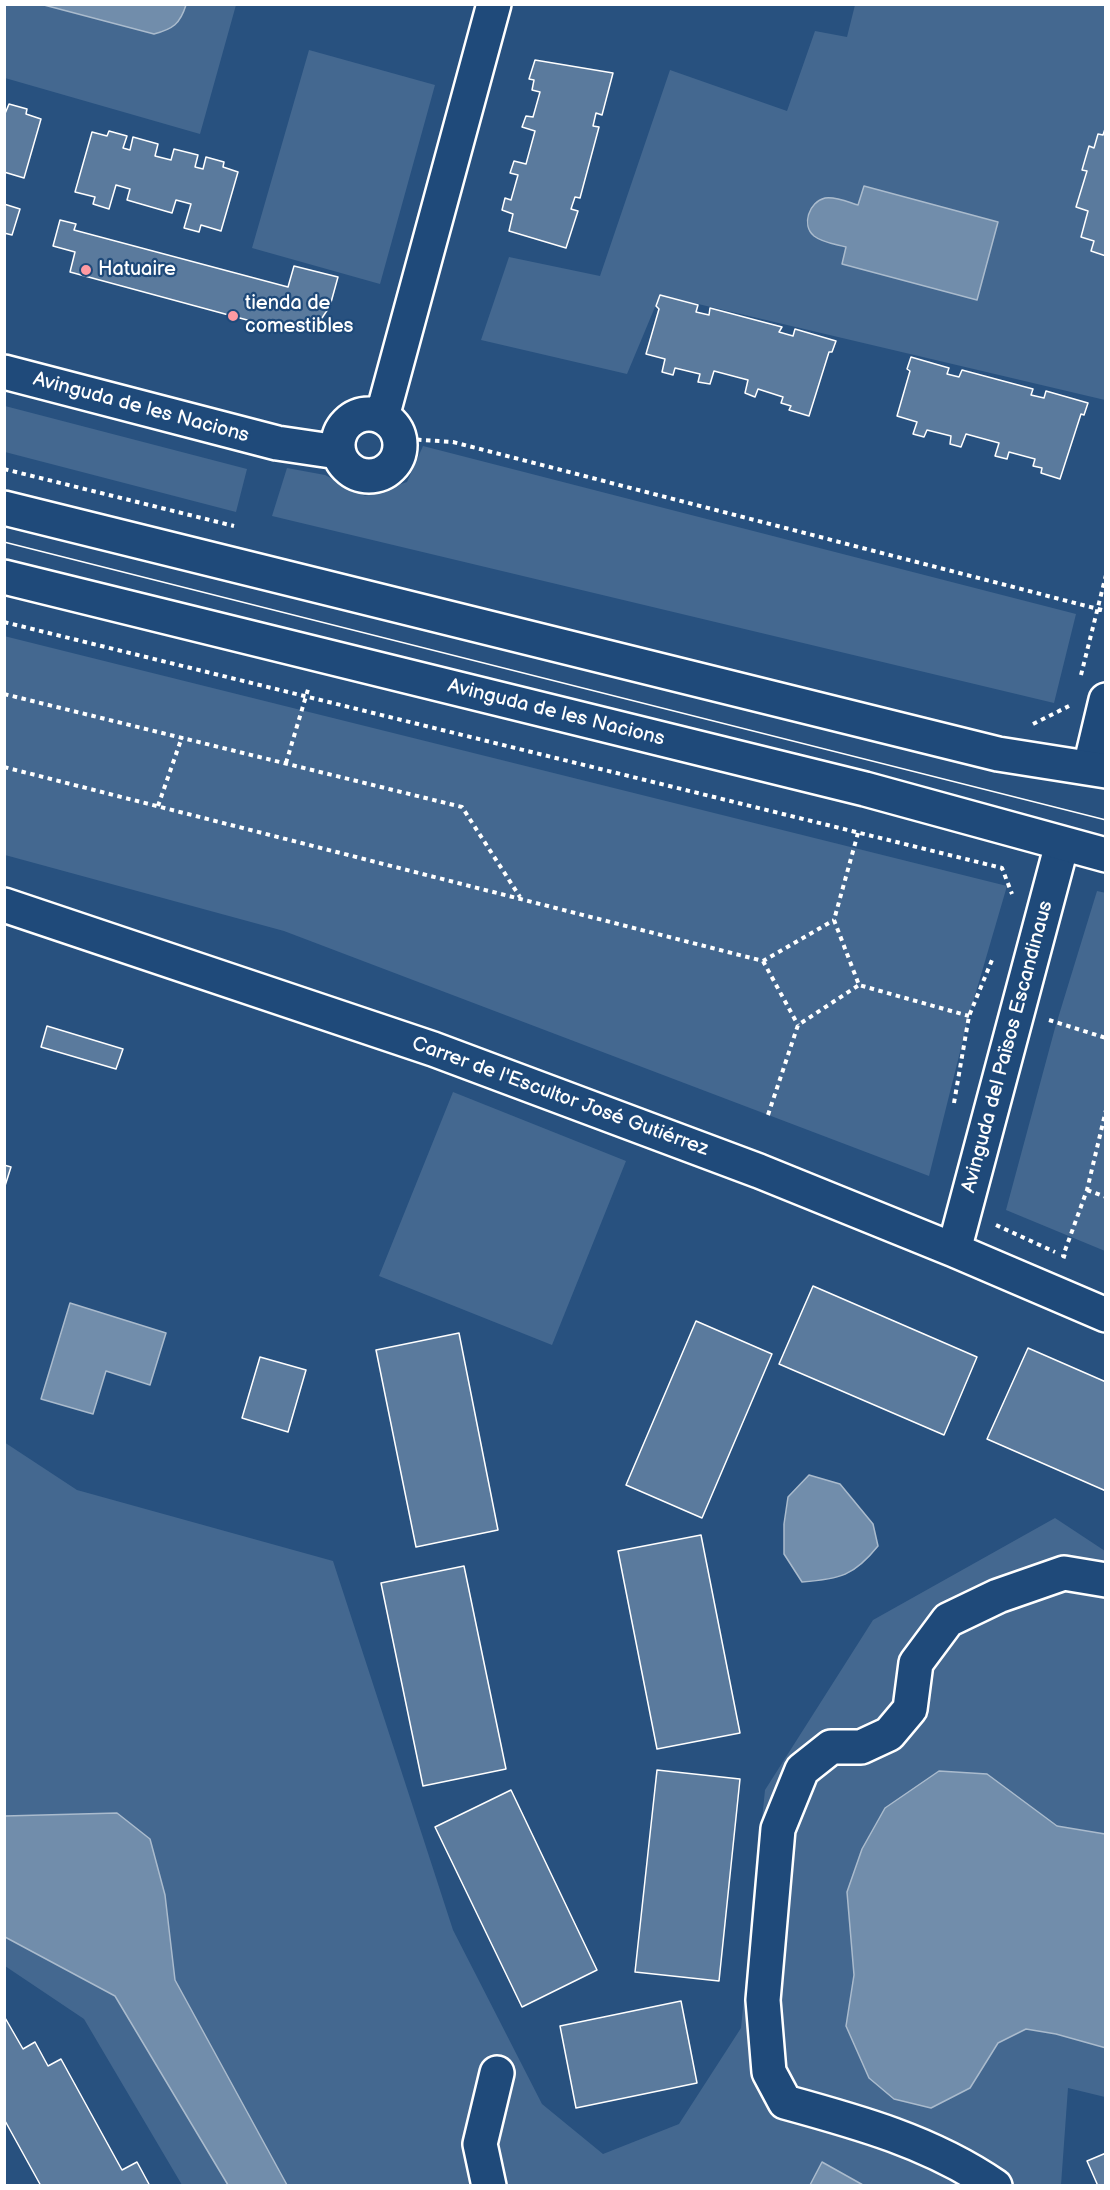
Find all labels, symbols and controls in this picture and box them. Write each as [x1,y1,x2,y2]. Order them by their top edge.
place label: Hatuaire [98,258,176,282]
marker: Hatuaire [79,263,93,277]
place label: tienda de comestibles [245,292,353,339]
marker: tienda de comestibles [226,309,240,323]
street label: Avinguda de les Nacions [30,368,252,448]
street label: Avinguda de les Nacions [445,674,667,752]
street label: Avinguda del Països Escandinaus [957,898,1059,1196]
street label: Carrer de l'Escultor José Gutiérrez [408,1032,712,1162]

